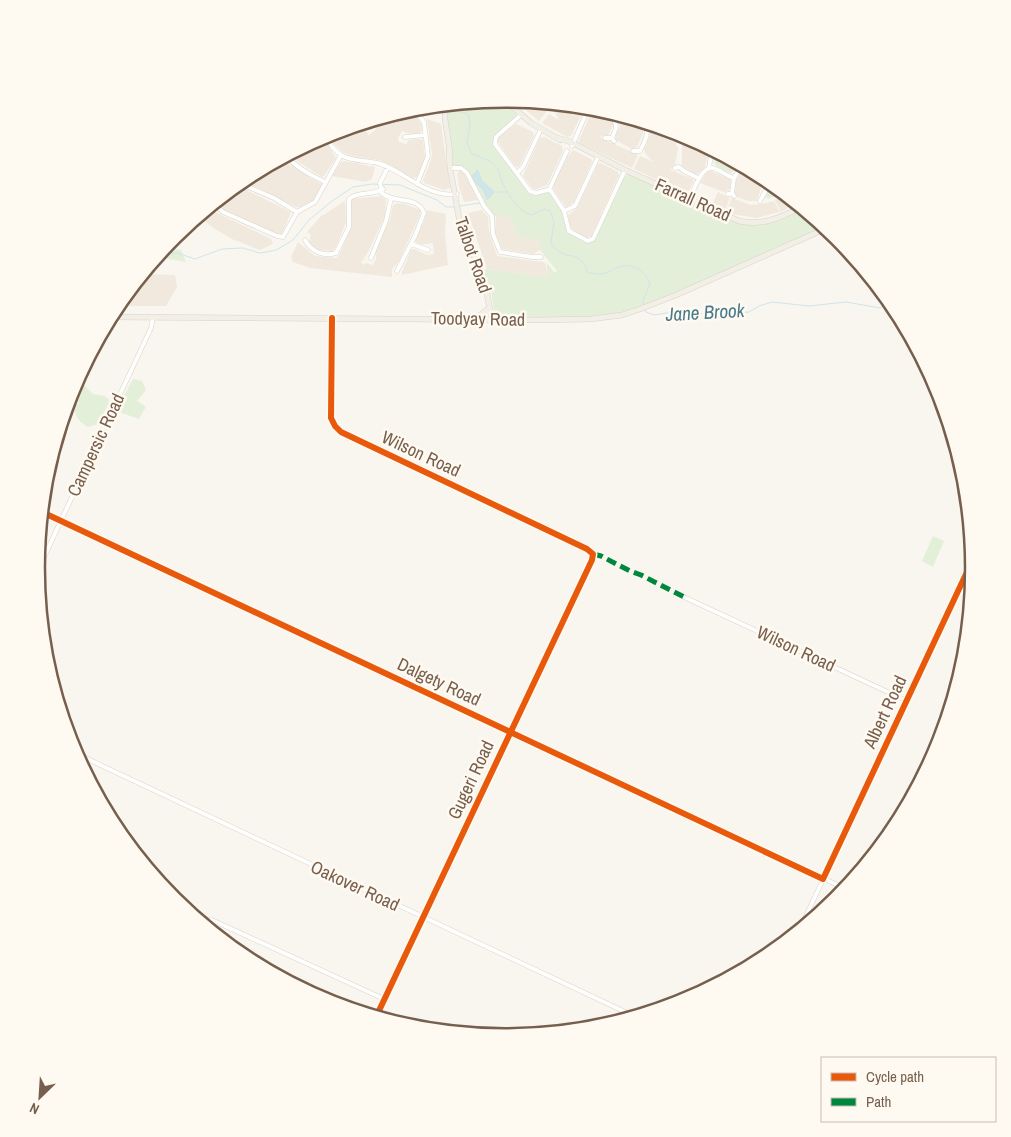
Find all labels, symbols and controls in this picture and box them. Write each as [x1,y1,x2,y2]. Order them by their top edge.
street label: Farrall Road [651,172,735,227]
street label: Talbot Road [449,213,498,296]
water label: Jane Brook [664,297,746,327]
street label: Toodyay Road [431,305,525,332]
street label: Campersic Road [61,389,130,500]
street label: Wilson Road [378,424,465,483]
street label: Wilson Road [753,619,840,678]
street label: Dalgety Road [393,651,485,712]
street label: Albert Road [856,671,912,753]
street label: Gugeri Road [441,736,500,823]
street label: Oakover Road [307,854,404,917]
legend [821,1057,996,1122]
text: Cycle path [866,1066,924,1087]
north arrow [15,1072,65,1122]
text: Path [866,1091,891,1112]
text: N [27,1099,42,1119]

